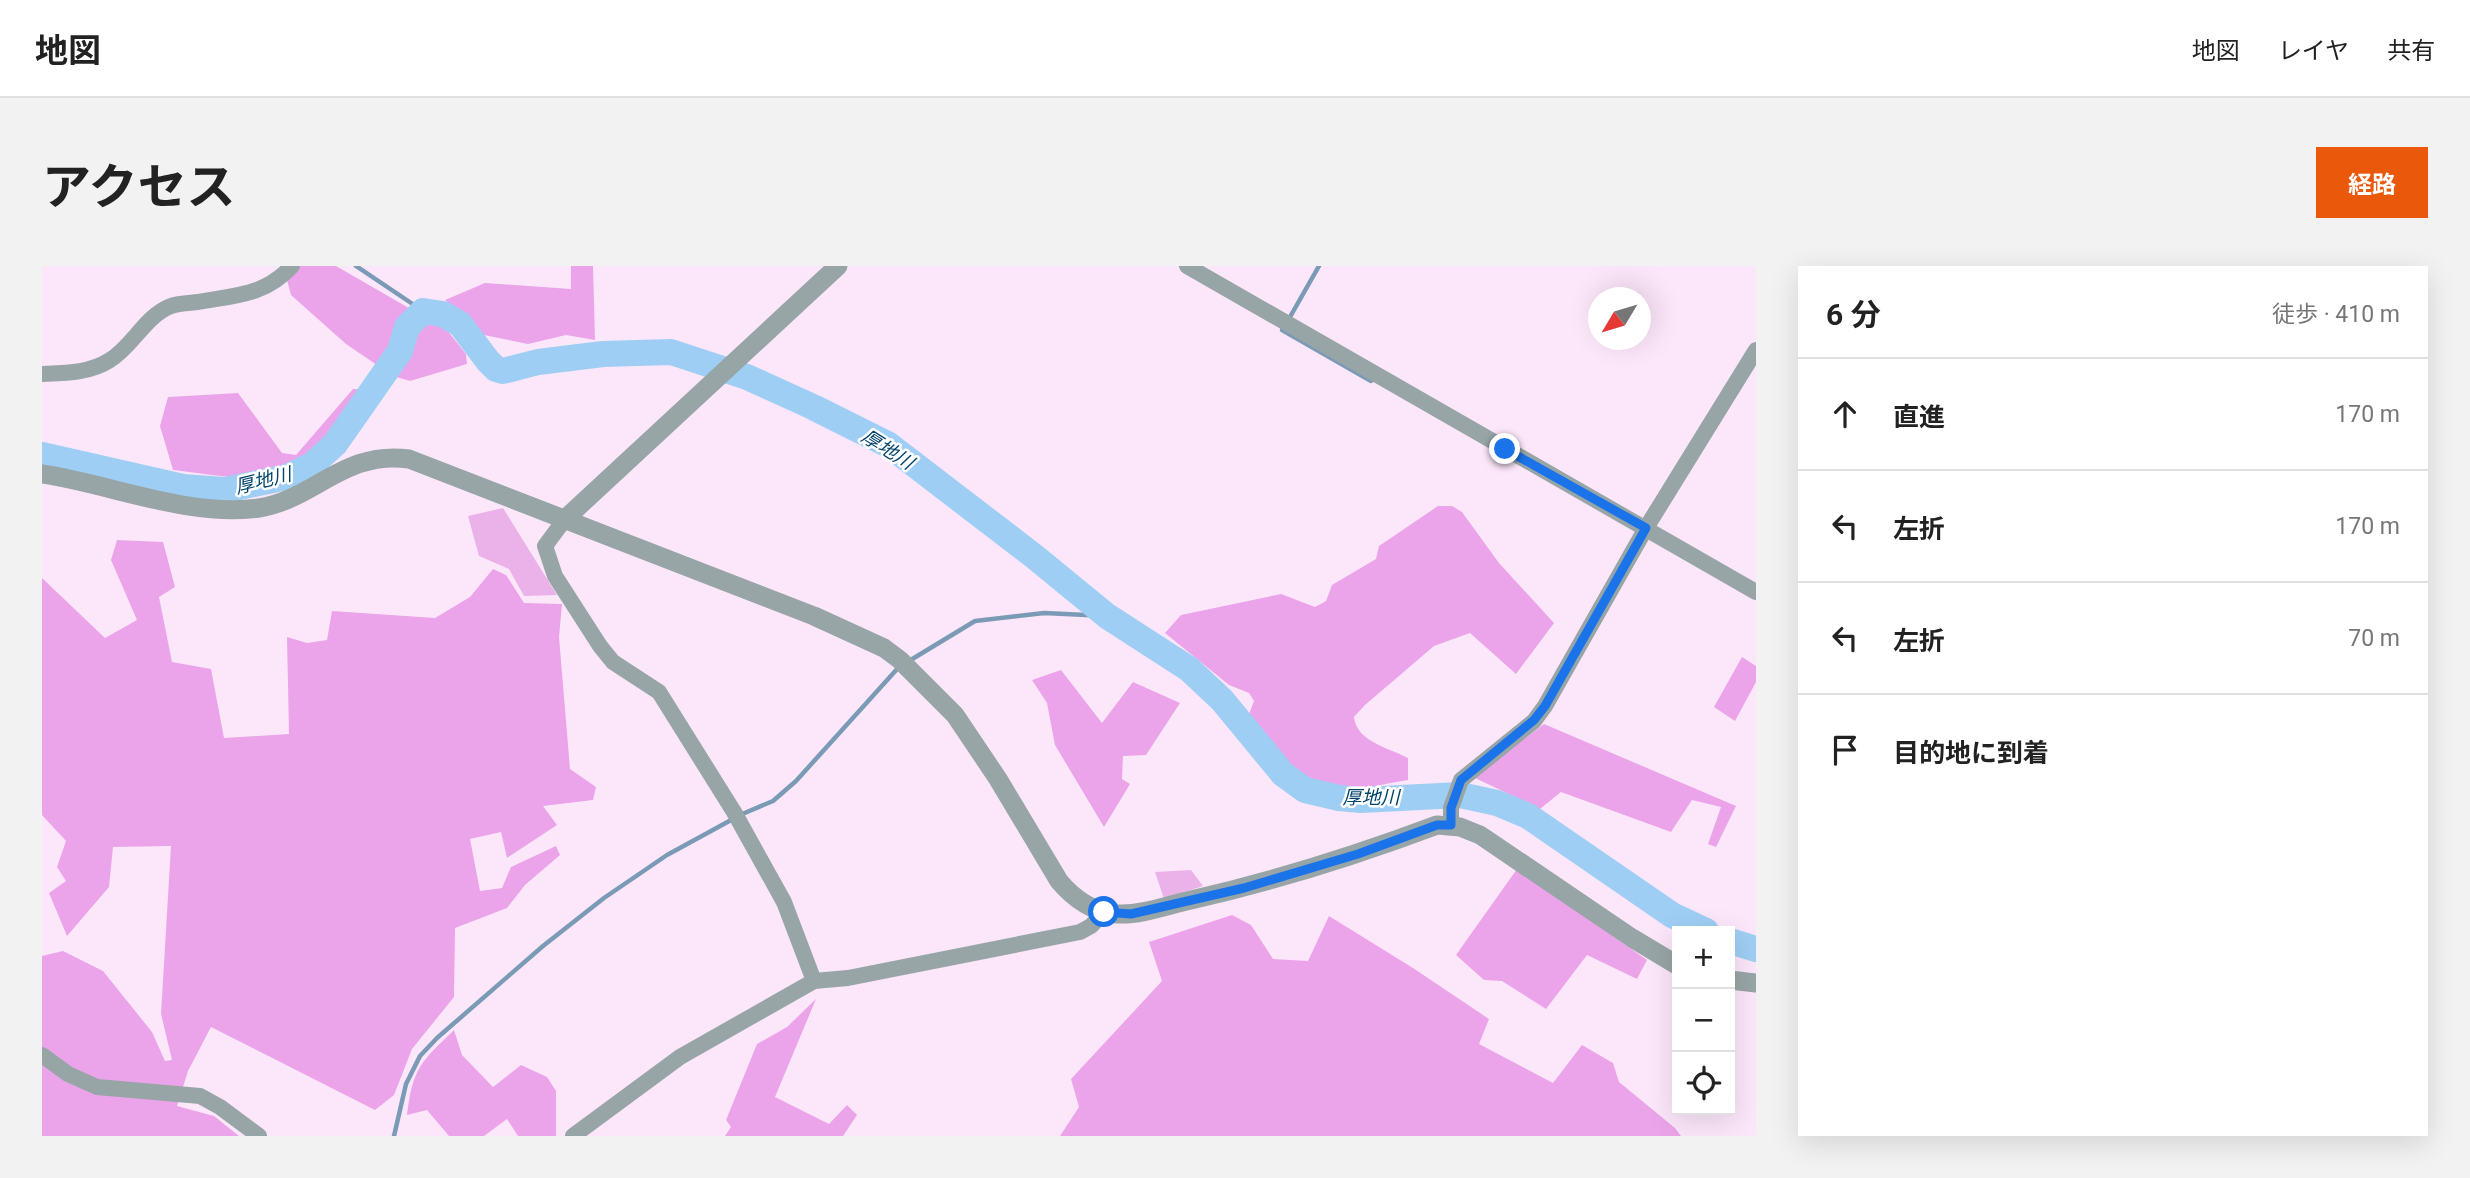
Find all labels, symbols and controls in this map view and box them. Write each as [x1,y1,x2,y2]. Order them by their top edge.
text: 地図 [35,31,101,70]
text: 地図 [2192,37,2240,65]
text: レイヤ [2278,37,2349,65]
text: 共有 [2387,37,2435,65]
button: 経路 [2316,147,2428,218]
text: アクセス [42,159,236,216]
north arrow [1588,287,1651,350]
text: 6 分 [1826,297,1881,332]
text: 徒歩 · 410 m [2272,301,2400,328]
icon: ahead [1826,395,1864,433]
text: 170 m [2335,401,2400,428]
text: 直進 [1893,402,1945,432]
water label: 厚地川 [857,425,920,475]
route end [1489,433,1520,464]
water label: 厚地川 [233,462,295,499]
icon: left [1826,507,1864,545]
text: 170 m [2335,513,2400,540]
text: 左折 [1893,514,1945,544]
icon: left [1826,619,1864,657]
text: 70 m [2348,625,2400,652]
text: 左折 [1893,626,1945,656]
icon: arrive [1826,731,1864,769]
text: 目的地に到着 [1893,738,2049,768]
water label: 厚地川 [1342,786,1401,809]
route start [1088,896,1119,927]
map controls [1672,926,1735,1115]
button: + [1672,926,1735,989]
button: − [1672,989,1735,1052]
button: locate [1672,1052,1735,1115]

